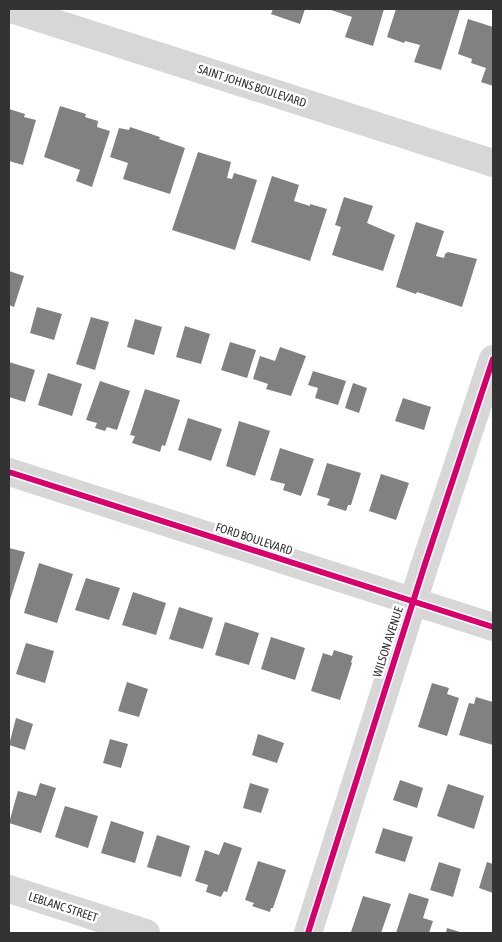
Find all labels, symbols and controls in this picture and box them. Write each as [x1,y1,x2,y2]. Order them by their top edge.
street label: SAINT JOHNS BOULEVARD [196,62,308,110]
street label: FORD BOULEVARD [214,520,294,558]
street label: WILSON AVENUE [370,605,406,679]
street label: LEBLANC STREET [27,889,100,925]

